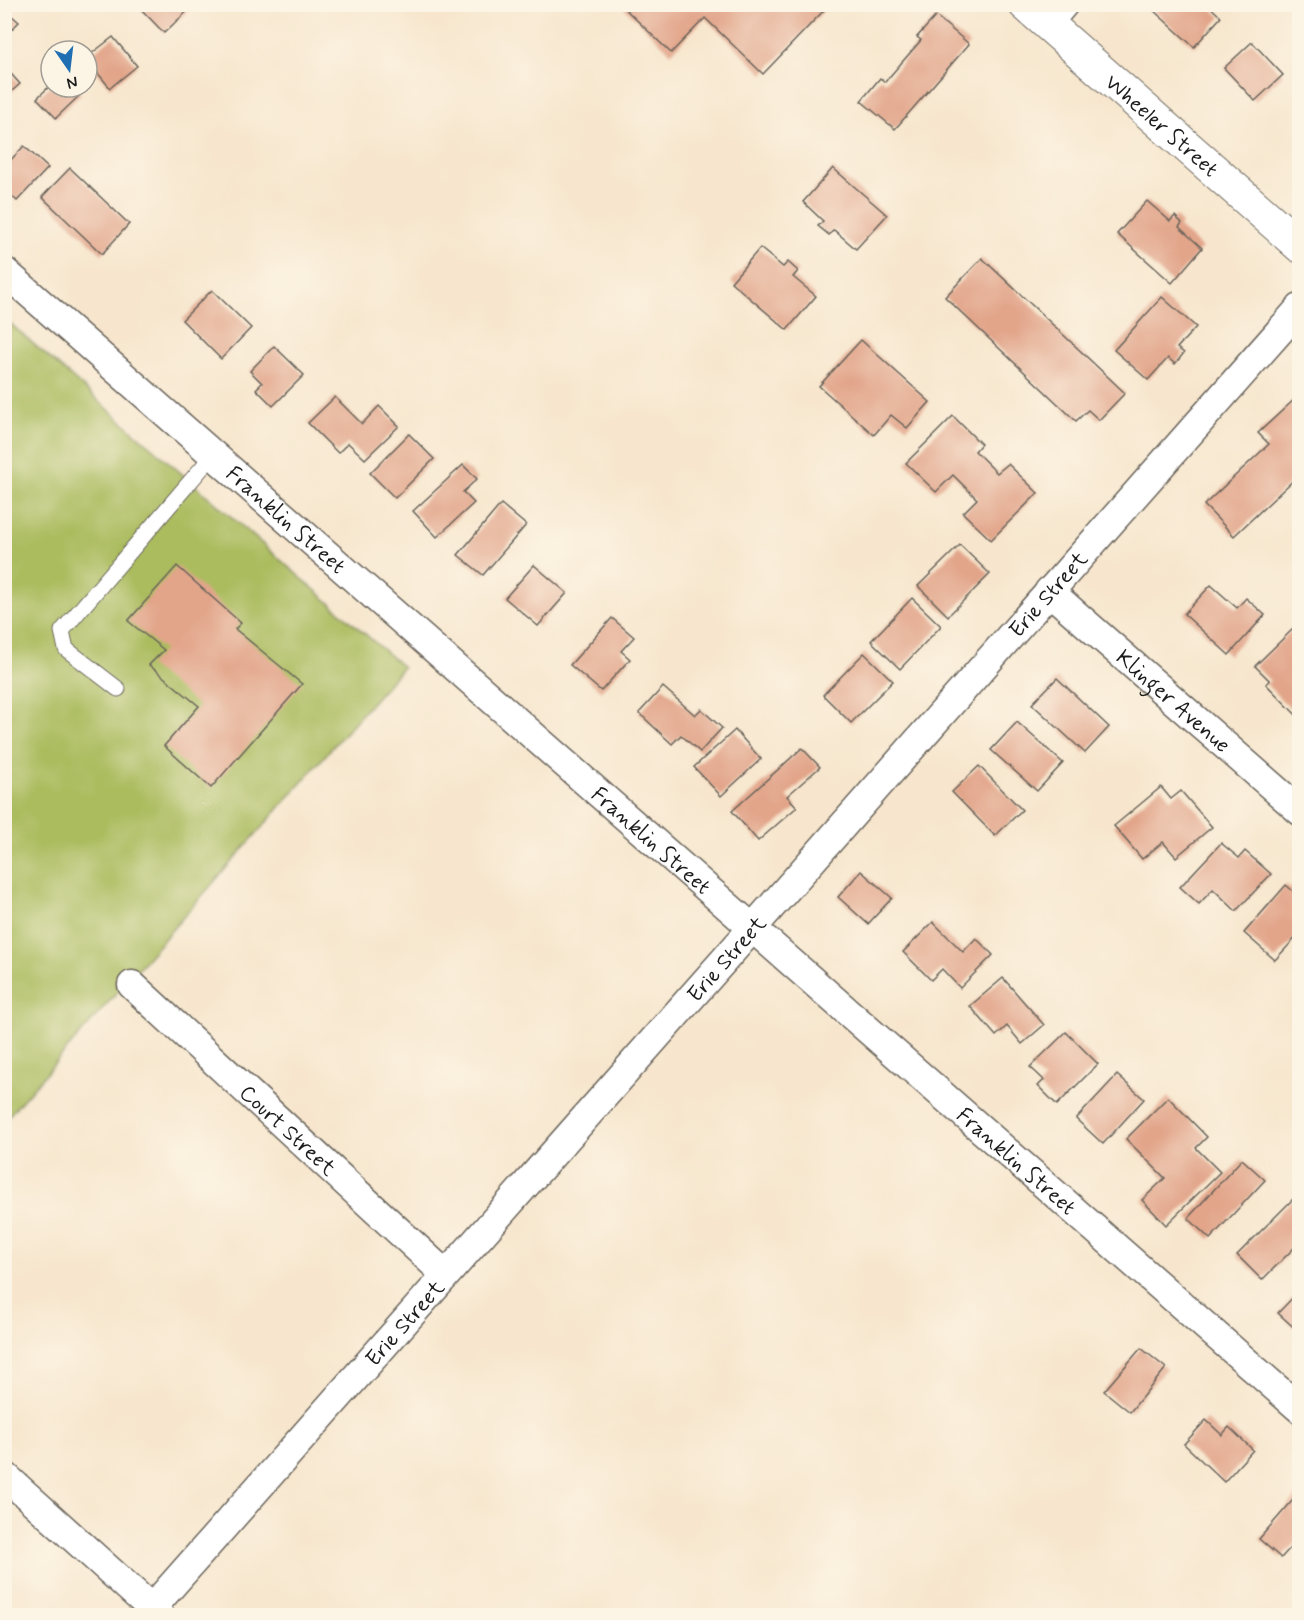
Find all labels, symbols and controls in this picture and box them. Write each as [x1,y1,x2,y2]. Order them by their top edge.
north arrow [39,39,99,99]
street label: Wheeler Street [1098,69,1224,184]
text: N [65,71,80,94]
street label: Franklin Street [220,461,351,581]
street label: Erie Street [1004,546,1095,644]
street label: Klinger Avenue [1109,644,1236,760]
street label: Franklin Street [585,781,716,901]
street label: Erie Street [682,910,773,1008]
street label: Court Street [233,1079,341,1183]
street label: Franklin Street [950,1102,1081,1222]
street label: Erie Street [360,1275,451,1373]

